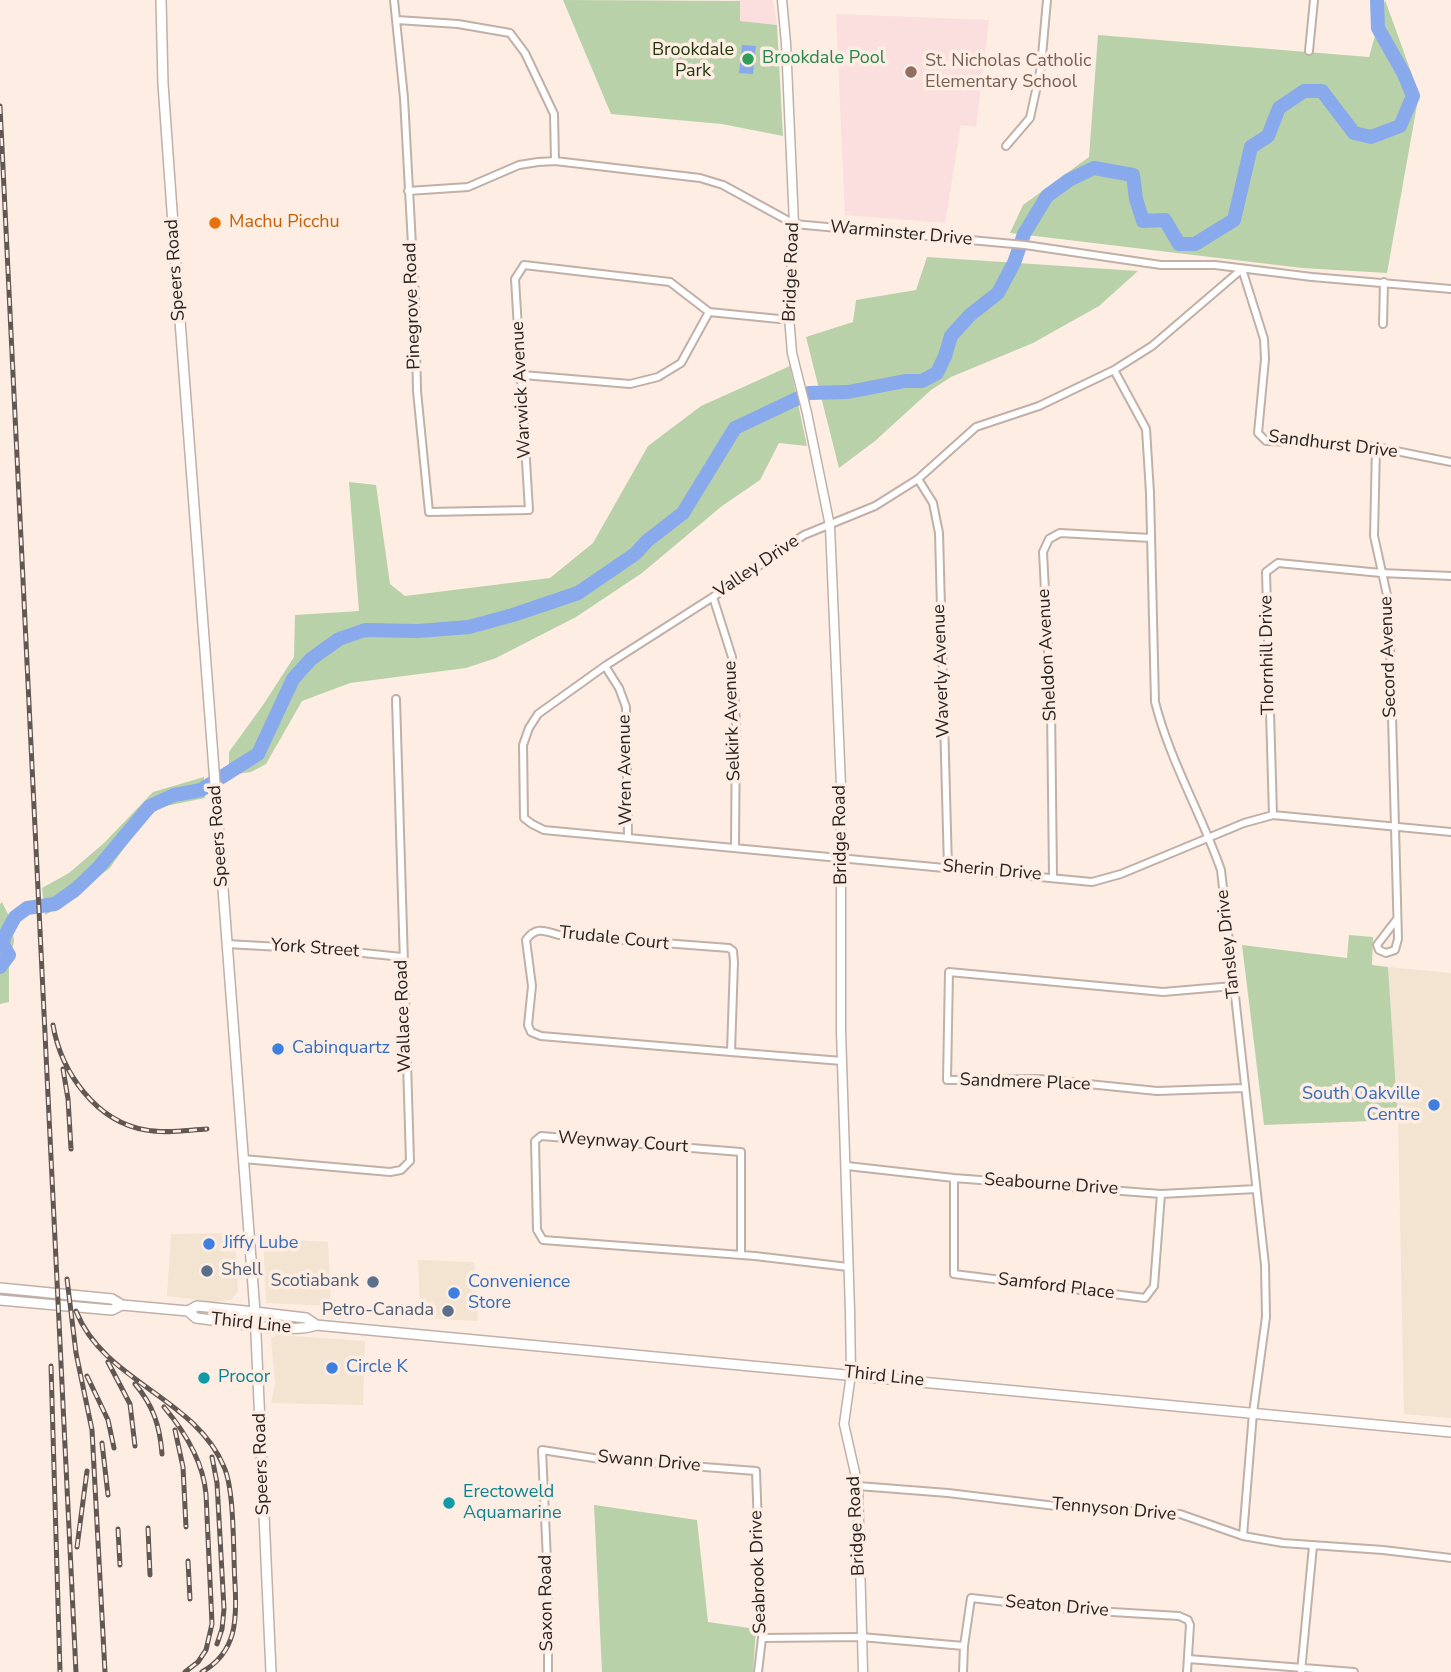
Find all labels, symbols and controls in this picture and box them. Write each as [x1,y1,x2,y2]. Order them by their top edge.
park label: Brookdale Park [652,40,734,82]
place label: Brookdale Pool [762,48,885,70]
marker: Brookdale Pool [740,51,756,67]
place label: St. Nicholas Catholic Elementary School [925,51,1091,94]
marker: St. Nicholas Catholic Elementary School [903,64,919,80]
place label: Machu Picchu [229,212,340,234]
marker: Machu Picchu [207,215,223,231]
street label: Warminster Drive [829,217,973,251]
street label: Speers Road [162,218,190,322]
street label: Bridge Road [779,222,805,322]
street label: Pinegrove Road [400,242,426,370]
street label: Warwick Avenue [508,321,536,459]
street label: Sandhurst Drive [1267,426,1399,464]
street label: Valley Drive [711,531,803,603]
street label: Sheldon Avenue [1034,588,1062,722]
street label: Thornhill Drive [1256,595,1280,715]
street label: Secord Avenue [1376,596,1402,718]
street label: Waverly Avenue [929,604,955,738]
street label: Selkirk Avenue [720,660,746,782]
street label: Wren Avenue [614,714,638,826]
street label: Speers Road [205,784,233,888]
street label: Bridge Road [829,785,853,885]
street label: Sherin Drive [942,856,1042,886]
street label: Tansley Drive [1213,889,1245,999]
street label: Trudale Court [558,922,670,956]
street label: York Street [270,935,360,963]
street label: Wallace Road [391,959,417,1073]
place label: Cabinquartz [292,1038,390,1060]
marker: Cabinquartz [270,1041,286,1057]
street label: Sandmere Place [959,1070,1091,1096]
place label: South Oakville Centre [1302,1084,1420,1126]
marker: South Oakville Centre [1426,1097,1442,1113]
street label: Weynway Court [557,1128,689,1158]
street label: Seabourne Drive [983,1170,1119,1200]
place label: Jiffy Lube [223,1233,298,1255]
marker: Jiffy Lube [201,1236,217,1252]
place label: Shell [221,1260,263,1282]
marker: Shell [199,1263,215,1279]
street label: Samford Place [997,1269,1115,1305]
place label: Scotiabank [271,1271,359,1293]
place label: Convenience Store [468,1272,570,1314]
marker: Scotiabank [365,1274,381,1290]
marker: Convenience Store [446,1285,462,1301]
place label: Petro-Canada [322,1300,434,1322]
marker: Petro-Canada [440,1303,456,1319]
street label: Third Line [210,1309,292,1339]
place label: Circle K [346,1357,408,1379]
marker: Circle K [324,1360,340,1376]
street label: Third Line [843,1362,925,1392]
place label: Procor [218,1367,270,1389]
marker: Procor [196,1370,212,1386]
street label: Speers Road [249,1413,275,1515]
street label: Swann Drive [597,1447,701,1477]
street label: Bridge Road [844,1476,870,1576]
place label: Erectoweld Aquamarine [463,1482,562,1524]
street label: Tennyson Drive [1051,1494,1177,1526]
marker: Erectoweld Aquamarine [441,1495,457,1511]
street label: Seabrook Drive [746,1510,772,1634]
street label: Saxon Road [535,1555,559,1651]
street label: Seaton Drive [1004,1592,1110,1622]

